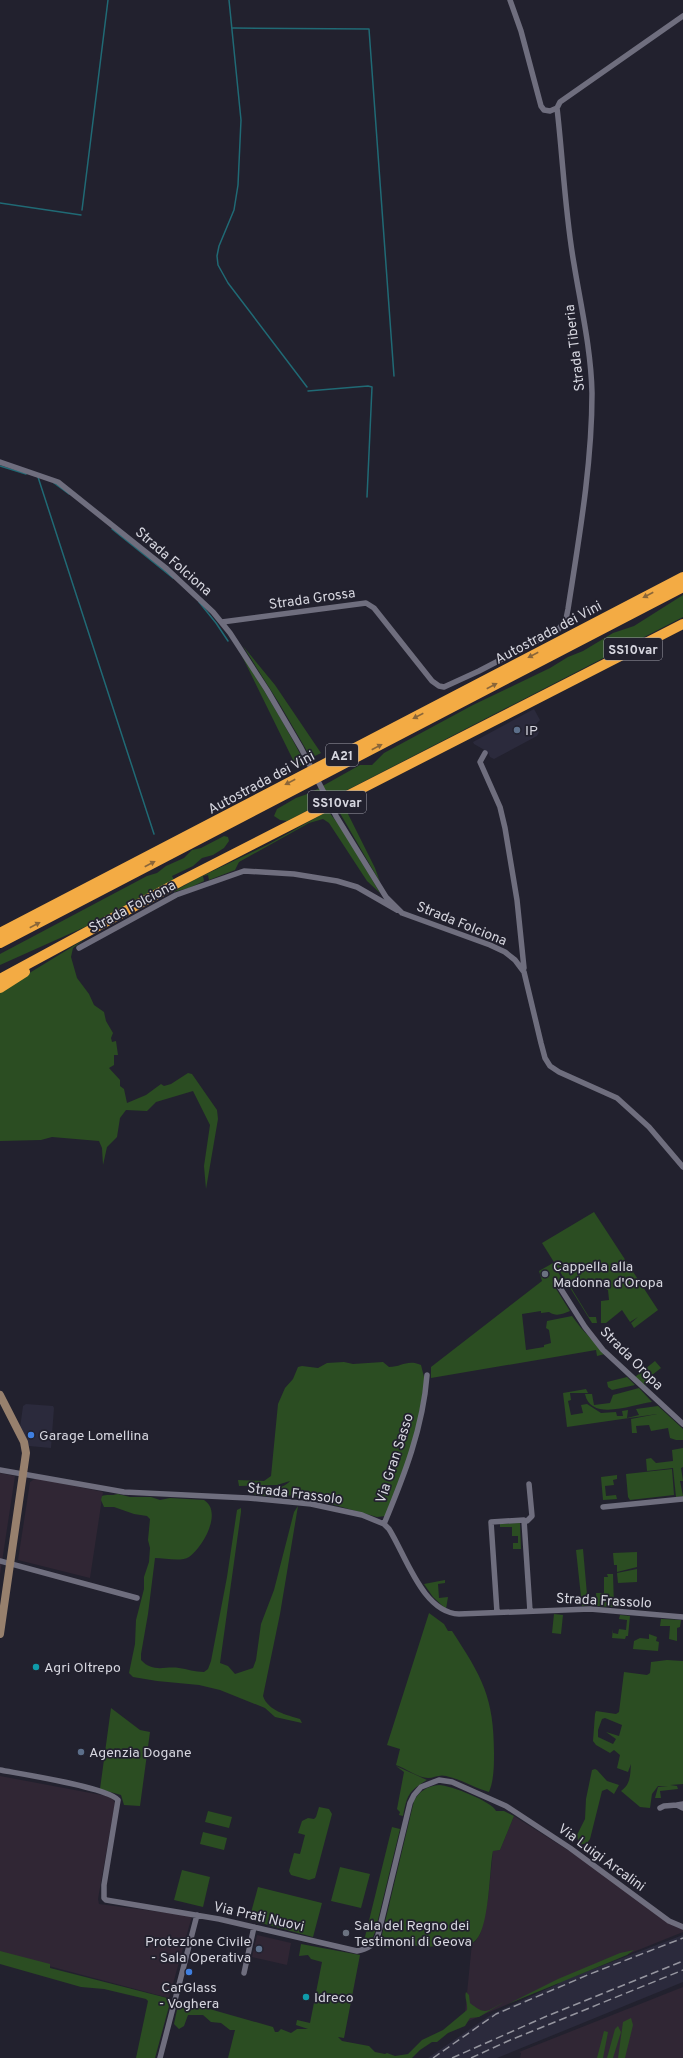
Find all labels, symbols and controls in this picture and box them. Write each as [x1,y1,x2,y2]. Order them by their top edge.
street label: Strada Tiberia [562,303,589,392]
street label: Strada Folciona [131,524,215,600]
street label: Strada Grossa [268,585,356,614]
one-way arrow [643,592,654,598]
street label: Autostrada dei Vini [492,598,605,669]
road number: SS10var [604,638,662,660]
one-way arrow [527,652,539,659]
one-way arrow [487,683,498,690]
one-way arrow [412,712,424,719]
place label: IP [525,723,538,740]
marker: IP [512,725,522,735]
road number: A21 [326,744,358,766]
one-way arrow [371,744,383,750]
street label: Autostrada dei Vini [205,748,318,819]
one-way arrow [284,779,296,785]
road number: SS10var [308,791,366,813]
one-way arrow [144,861,156,868]
street label: Strada Folciona [86,877,179,937]
street label: Strada Folciona [414,899,509,950]
one-way arrow [29,921,40,928]
place label: Cappella alla Madonna d'Oropa [553,1259,663,1292]
marker: Cappella alla Madonna d'Oropa [540,1269,550,1279]
street label: Strada Oropa [596,1324,666,1394]
street label: Via Gran Sasso [373,1411,418,1506]
place label: Garage Lomellina [39,1428,149,1445]
marker: Garage Lomellina [26,1430,36,1440]
street label: Strada Frassolo [246,1480,344,1509]
street label: Strada Frassolo [556,1591,652,1613]
place label: Agri Oltrepo [44,1660,121,1677]
marker: Agri Oltrepo [31,1662,41,1672]
place label: Agenzia Dogane [89,1745,192,1762]
marker: Agenzia Dogane [76,1747,86,1757]
street label: Via Luigi Arcalini [554,1821,648,1896]
street label: Via Prati Nuovi [212,1899,306,1936]
place label: Sala del Regno dei Testimoni di Geova [354,1918,472,1951]
marker: Sala del Regno dei Testimoni di Geova [341,1928,351,1938]
place label: Protezione Civile - Sala Operativa [145,1934,251,1967]
marker: Protezione Civile - Sala Operativa [254,1944,264,1954]
marker: CarGlass - Voghera [184,1967,194,1977]
place label: CarGlass - Voghera [159,1980,219,2013]
place label: Idreco [314,1990,354,2007]
marker: Idreco [301,1992,311,2002]

